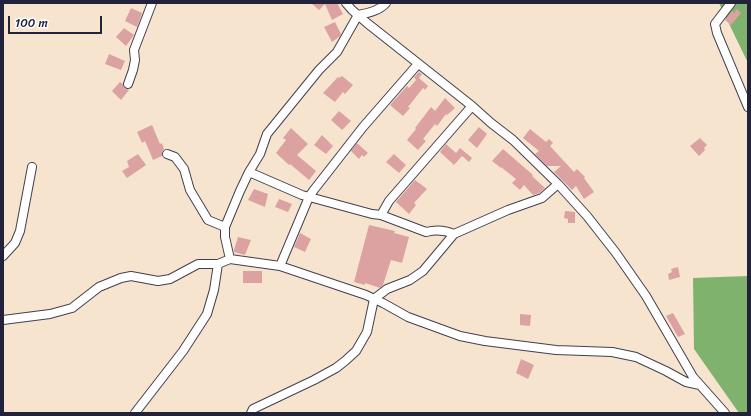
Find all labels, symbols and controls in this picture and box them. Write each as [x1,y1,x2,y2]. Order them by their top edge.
scale bar [10,8,104,34]
text: 100 m [15,12,48,34]

